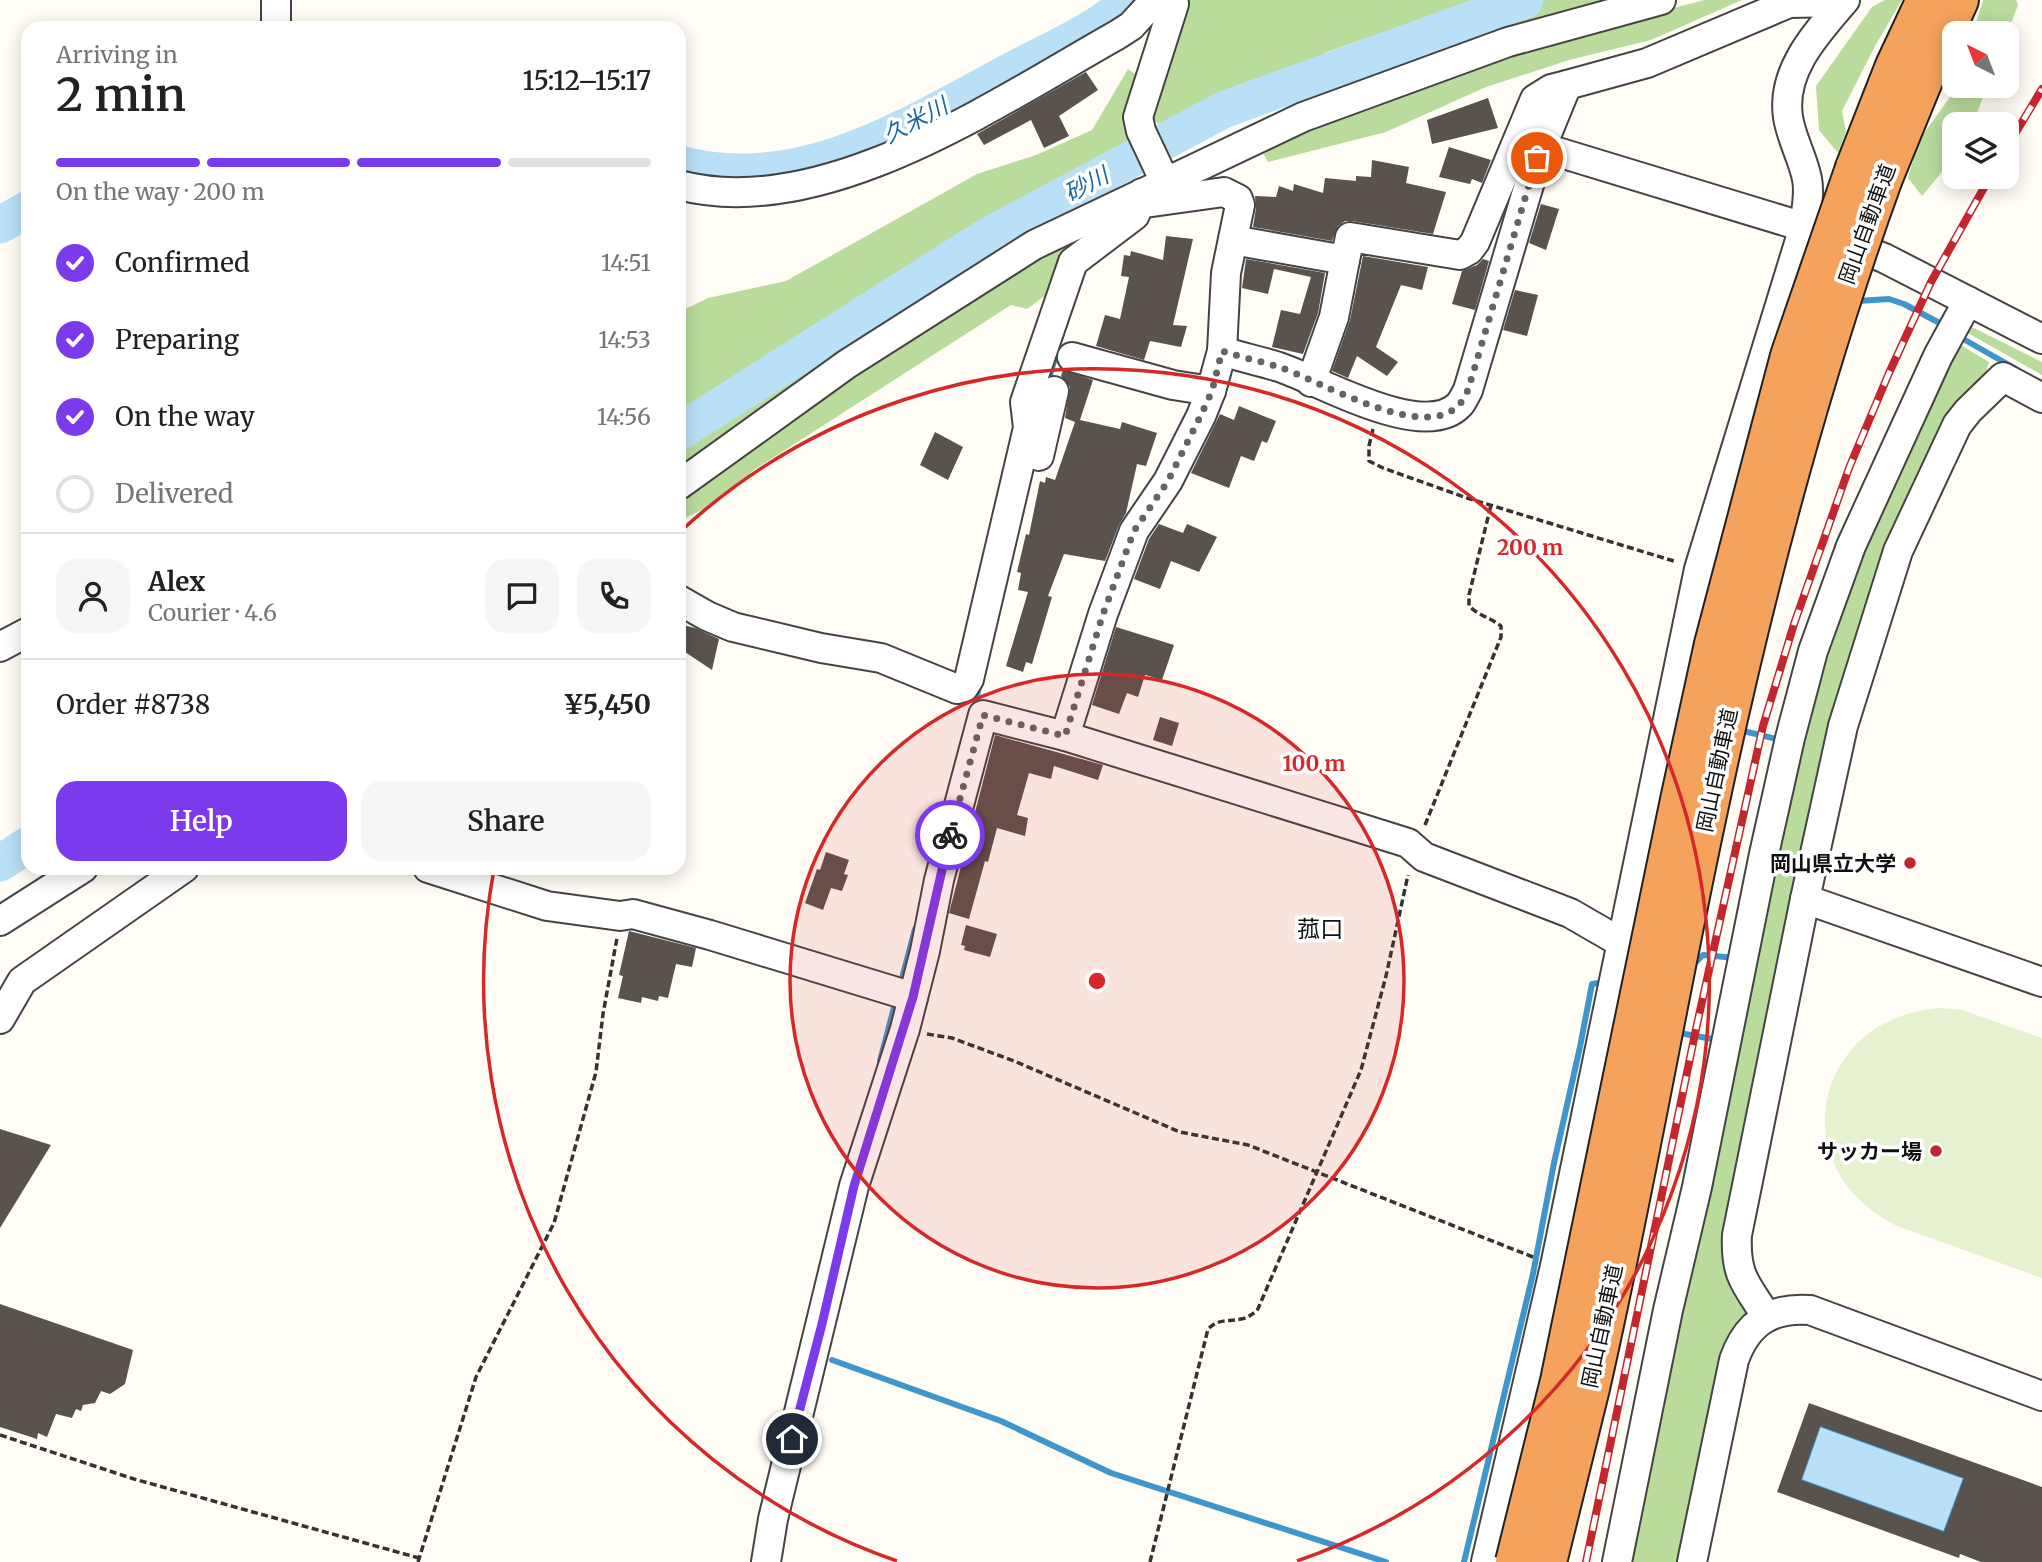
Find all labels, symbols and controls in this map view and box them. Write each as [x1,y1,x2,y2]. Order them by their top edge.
north arrow [1942,21,2020,98]
map controls [1942,21,2019,189]
text: Arriving in [56,40,178,69]
text: 15:12–15:17 [523,64,651,97]
text: 2 min [56,66,186,124]
water label: 久米川 [878,90,955,149]
button: layers [1942,112,2019,189]
pin [1507,128,1567,188]
icon: bag [1518,139,1556,177]
water label: 砂川 [1059,159,1116,208]
street label: 岡山自動車道 [1833,160,1901,288]
text: On the way · 200 m [56,177,265,206]
icon: check [56,244,94,282]
text: Confirmed [115,246,250,279]
text: 14:51 [601,248,651,277]
icon: check [56,321,94,359]
text: Preparing [115,323,239,356]
text: 14:53 [598,325,651,354]
icon: check [56,398,94,436]
text: On the way [115,400,255,433]
text: 14:56 [597,402,651,431]
text: Delivered [115,477,234,510]
text: 200 m [1497,534,1563,561]
button: person [56,559,130,633]
button: chat [485,559,559,633]
button: phone [577,559,651,633]
text: Alex [148,565,205,598]
text: Courier · 4.6 [148,598,277,627]
text: Order #8738 [56,688,210,721]
text: ¥5,450 [563,688,651,721]
street label: 岡山自動車道 [1691,706,1743,834]
text: 100 m [1283,750,1345,777]
button: Help [56,781,347,861]
button: Share [361,781,651,861]
courier [915,800,985,870]
icon: bike [931,816,969,854]
place label: 岡山県立大学 [1770,850,1896,877]
marker: 岡山県立大学 [1902,855,1918,871]
district label: 菰口 [1297,914,1343,943]
centre of rings [1085,969,1109,993]
place label: サッカー場 [1817,1138,1922,1165]
marker: サッカー場 [1928,1143,1944,1159]
street label: 岡山自動車道 [1576,1262,1628,1390]
pin [762,1409,822,1469]
icon: home [773,1420,811,1458]

